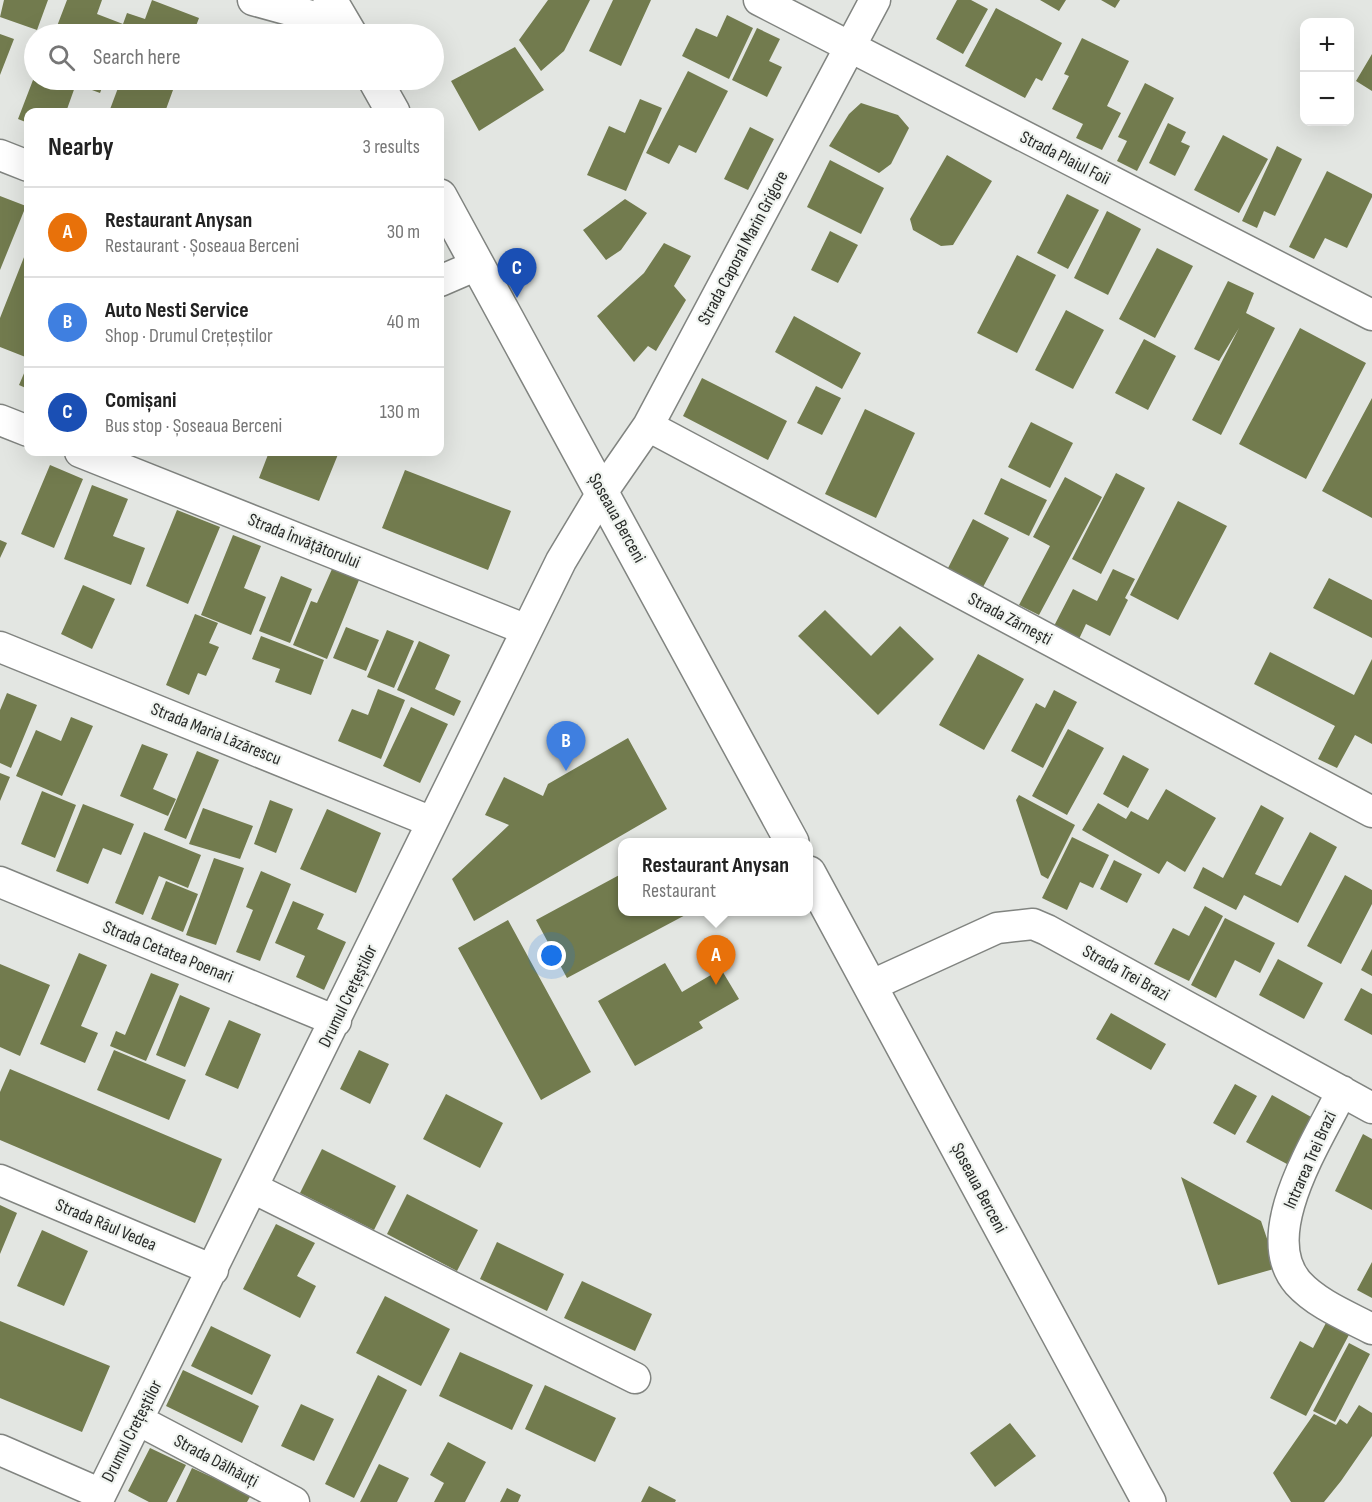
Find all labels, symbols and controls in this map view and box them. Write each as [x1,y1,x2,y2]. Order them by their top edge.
map controls [1300,18,1354,126]
button: + [1300,18,1354,72]
search box [24,24,444,90]
icon: search [45,41,78,74]
text: Search here [93,44,180,71]
button: − [1300,72,1354,126]
street label: Strada Plaiul Foii [1017,126,1113,190]
text: Nearby [48,132,114,163]
text: 3 results [363,135,420,159]
street label: Strada Caporal Marin Grigore [693,167,793,329]
text: Restaurant Anysan [105,207,252,234]
text: A [63,220,72,244]
text: 30 m [387,220,420,244]
text: Restaurant · Șoseaua Berceni [105,234,299,258]
pin: C [498,248,536,298]
text: Auto Nesti Service [105,297,249,324]
text: B [63,310,72,334]
text: 40 m [387,310,420,334]
text: Shop · Drumul Crețeștilor [105,324,273,348]
text: Comișani [105,387,177,414]
text: C [62,400,73,424]
text: 130 m [380,400,420,424]
text: Bus stop · Șoseaua Berceni [105,414,282,438]
street label: Șoseaua Berceni [584,470,650,566]
street label: Strada Învățătorului [245,509,363,573]
street label: Strada Zărnești [965,588,1055,650]
street label: Strada Maria Lăzărescu [148,698,284,770]
pin: B [546,722,586,771]
popup [618,838,813,916]
text: Restaurant Anysan [642,852,789,879]
text: Restaurant [642,879,716,903]
street label: Strada Cetatea Poenari [100,916,236,988]
pin: A [696,936,736,985]
street label: Strada Trei Brazi [1079,940,1173,1006]
street label: Drumul Crețeștilor [314,941,382,1051]
your location [537,941,566,970]
street label: Intrarea Trei Brazi [1279,1108,1341,1212]
street label: Șoseaua Berceni [947,1140,1011,1236]
street label: Strada Râul Vedea [52,1194,160,1256]
street label: Drumul Crețeștilor [97,1377,167,1485]
street label: Strada Dălhăuți [170,1430,262,1492]

